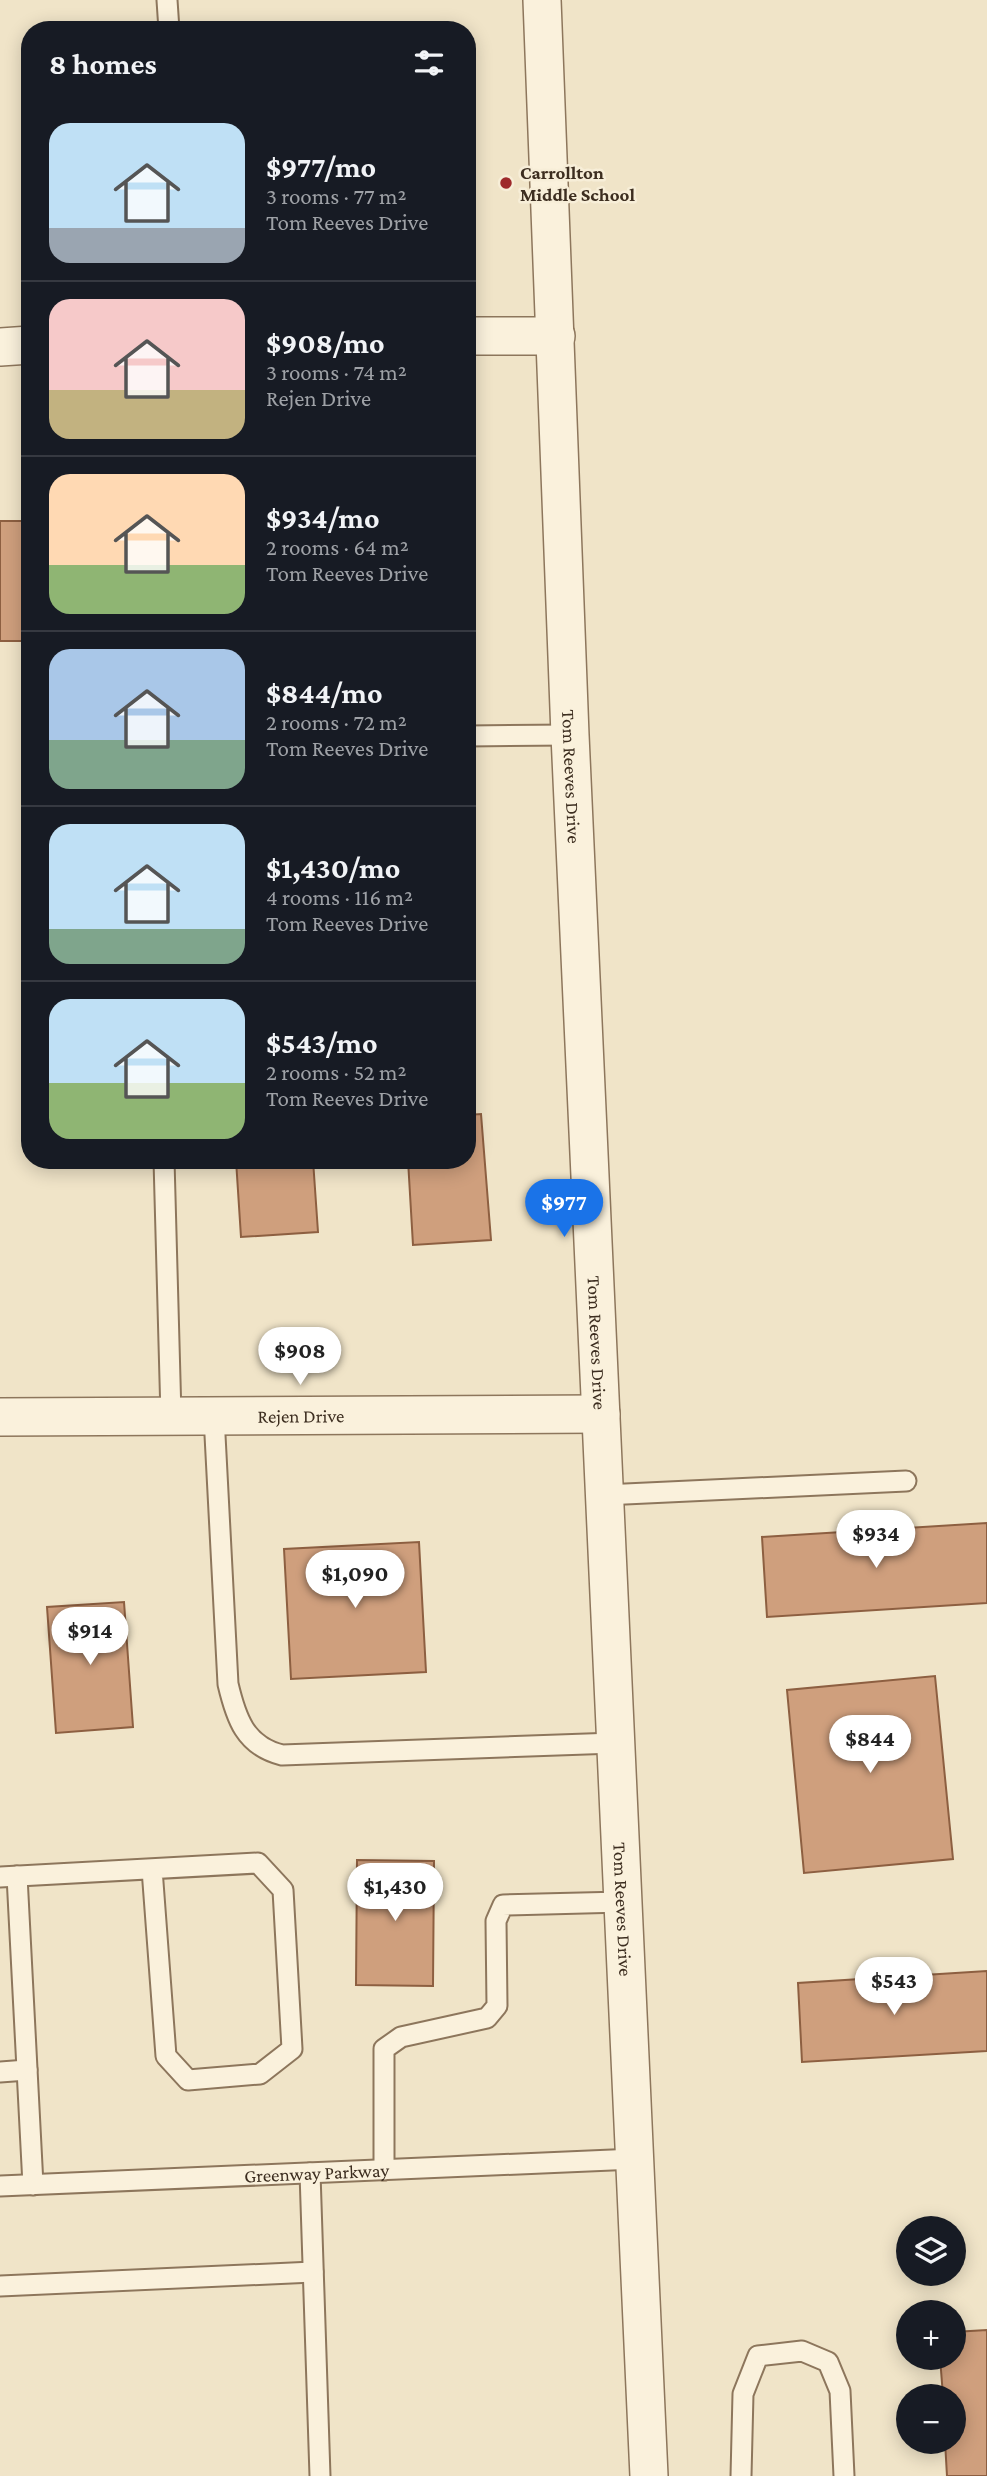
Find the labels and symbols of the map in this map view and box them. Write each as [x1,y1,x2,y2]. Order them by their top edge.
place label: Carrollton Middle School [520,162,635,205]
marker: Carrollton Middle School [498,175,514,191]
street label: Tom Reeves Drive [558,709,585,844]
pin: $977 [523,1180,605,1239]
street label: Tom Reeves Drive [584,1275,611,1410]
pin: $908 [259,1328,341,1387]
street label: Rejen Drive [258,1405,344,1428]
pin: $934 [835,1510,917,1570]
pin: $1,090 [298,1550,412,1610]
pin: $914 [49,1608,131,1667]
pin: $844 [829,1716,911,1775]
street label: Tom Reeves Drive [609,1842,636,1977]
pin: $1,430 [338,1864,452,1923]
pin: $543 [853,1958,935,2017]
street label: Greenway Parkway [244,2159,390,2187]

